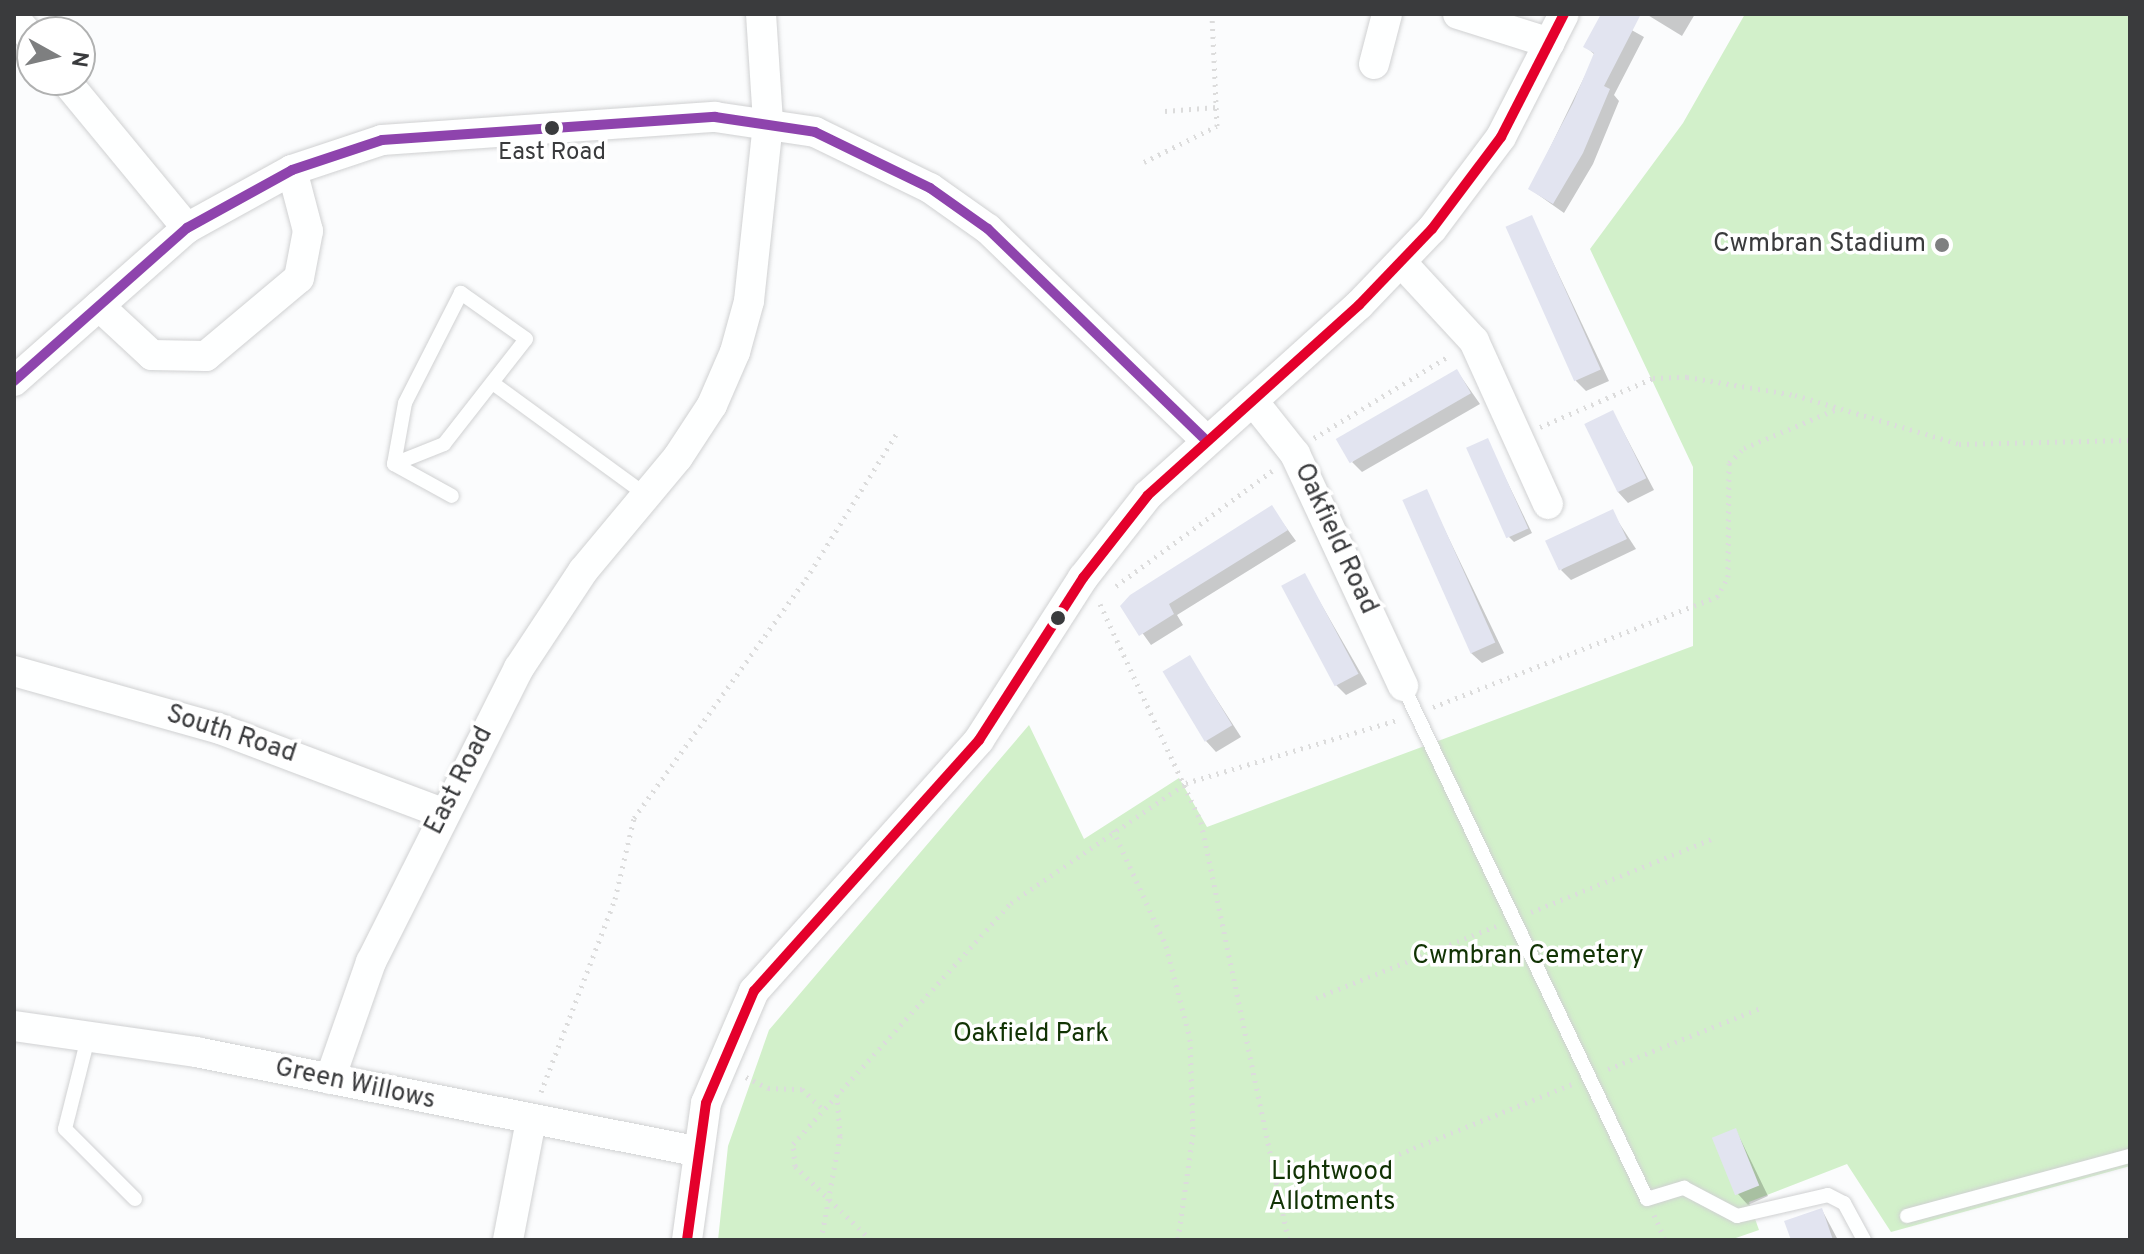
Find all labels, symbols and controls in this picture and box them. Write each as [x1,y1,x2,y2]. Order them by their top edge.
north arrow [16,16,96,96]
text: N [64,49,93,69]
marker: East Road [544,120,560,136]
place label: East Road [498,140,606,168]
place label: Cwmbran Stadium [1713,229,1926,261]
marker: Cwmbran Stadium [1933,236,1951,254]
street label: Oakfield Road [1286,459,1384,619]
unlabelled marker [1050,610,1066,626]
street label: South Road [162,699,300,771]
street label: East Road [420,722,500,840]
park label: Cwmbran Cemetery [1412,941,1644,973]
park label: Oakfield Park [953,1019,1109,1051]
street label: Green Willows [272,1053,438,1117]
park label: Lightwood Allotments [1268,1157,1396,1218]

